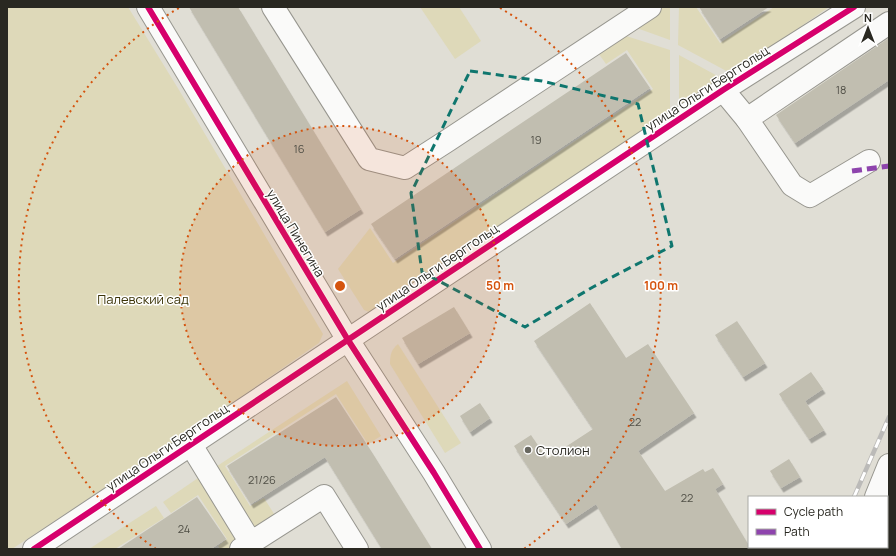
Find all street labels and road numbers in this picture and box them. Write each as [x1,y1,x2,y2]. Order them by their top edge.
street label: улица Ольги Берггольц [642,41,772,135]
street label: улица Пинегина [263,186,329,280]
street label: улица Ольги Берггольц [372,219,502,315]
street label: улица Ольги Берггольц [102,399,232,495]

